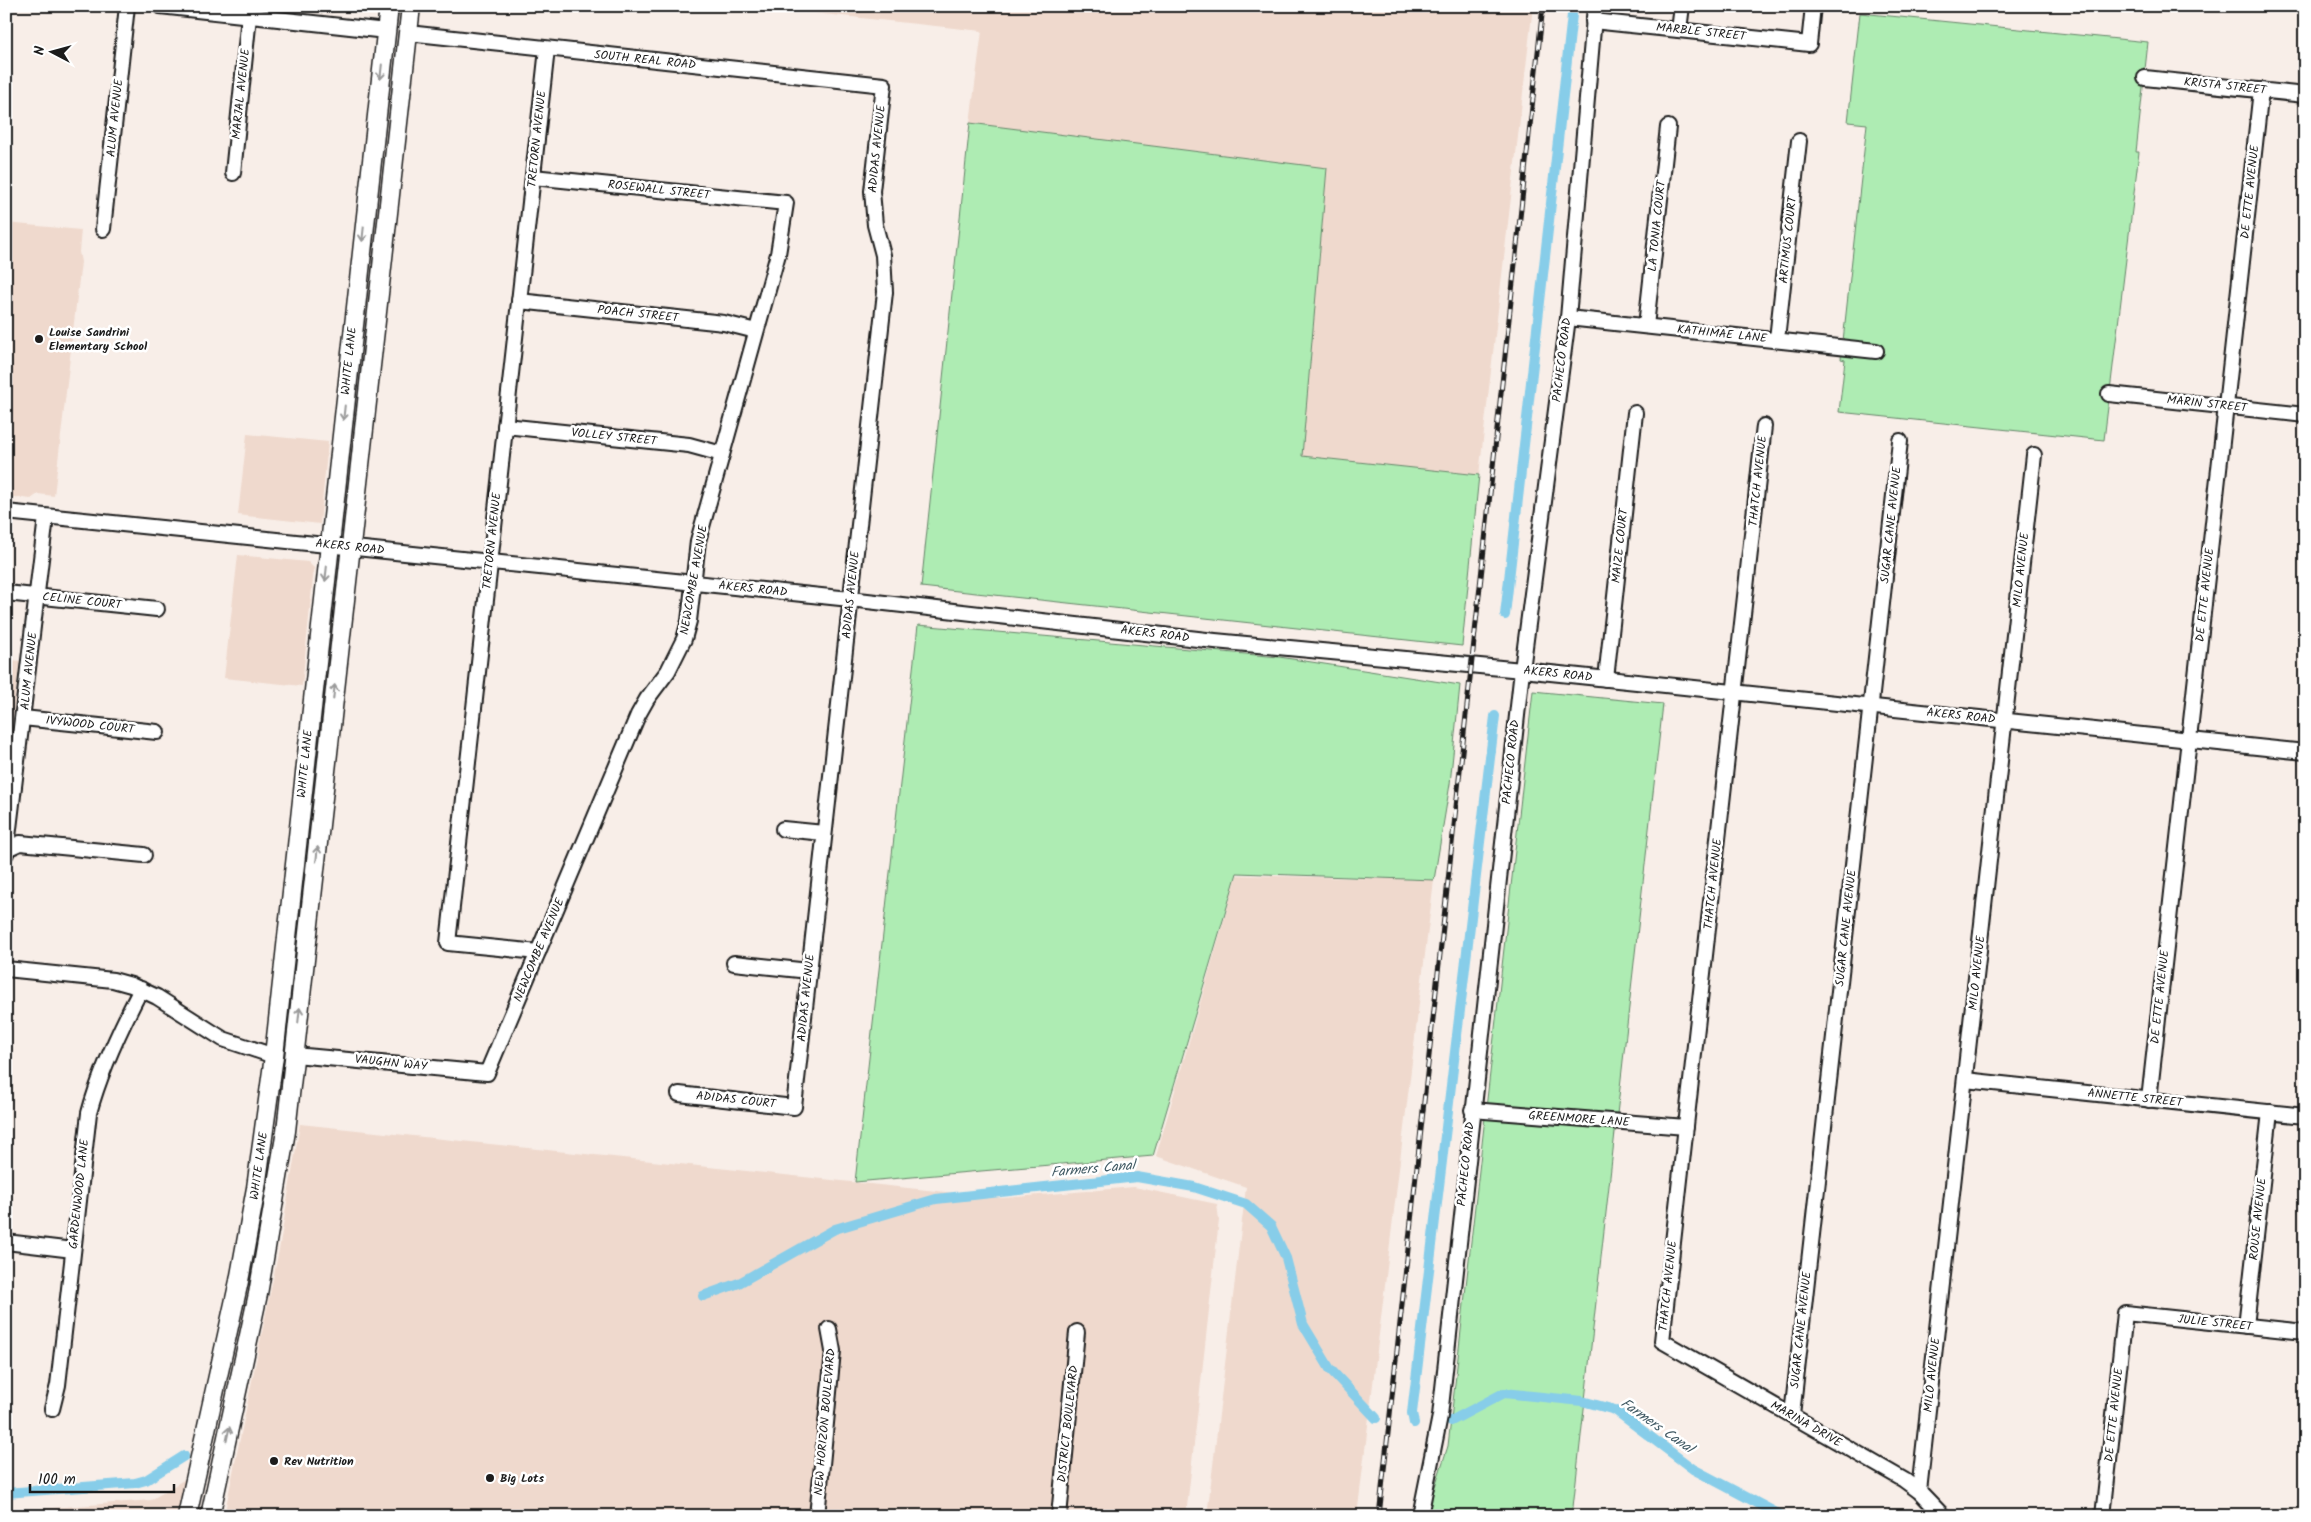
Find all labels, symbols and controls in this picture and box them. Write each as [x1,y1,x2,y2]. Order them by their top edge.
street label: MARBLE STREET [1655,18,1748,46]
north arrow [28,28,78,78]
text: N [29,45,51,56]
street label: SOUTH REAL ROAD [593,45,697,75]
street label: MARJAL AVENUE [227,47,255,140]
one-way arrow [376,64,386,80]
street label: KRISTA STREET [2183,72,2269,100]
street label: ALUM AVENUE [101,77,129,158]
street label: TRETORN AVENUE [522,89,552,188]
street label: ADIDAS AVENUE [863,103,891,194]
street label: DE ETTE AVENUE [2236,143,2264,240]
street label: ROSEWALL STREET [607,175,713,205]
street label: LA TONIA COURT [1643,178,1671,273]
street label: ARTIMUS COURT [1774,194,1802,284]
one-way arrow [358,225,368,241]
street label: POACH STREET [596,300,681,328]
street label: PACHECO ROAD [1547,316,1577,403]
street label: KATHIMAE LANE [1676,320,1769,348]
place label: Louise Sandrini Elementary School [49,323,148,356]
street label: WHITE LANE [336,325,362,396]
marker: Louise Sandrini Elementary School [33,333,45,345]
street label: MARIN STREET [2166,390,2250,418]
one-way arrow [339,404,349,420]
street label: VOLLEY STREET [570,423,659,451]
street label: THATCH AVENUE [1744,434,1772,527]
street label: SUGAR CANE AVENUE [1875,465,1907,584]
street label: TRETORN AVENUE [477,491,507,590]
street label: MAIZE COURT [1607,506,1634,584]
street label: NEWCOMBE AVENUE [675,523,713,636]
street label: MILO AVENUE [2008,531,2034,608]
street label: AKERS ROAD [315,534,386,560]
street label: DE ETTE AVENUE [2191,546,2219,643]
street label: ADIDAS AVENUE [837,549,865,640]
one-way arrow [321,566,331,582]
street label: AKERS ROAD [718,576,789,602]
street label: CELINE COURT [41,587,124,615]
street label: AKERS ROAD [1120,620,1191,648]
street label: ALUM AVENUE [15,630,43,711]
street label: AKERS ROAD [1523,661,1594,687]
one-way arrow [329,684,339,700]
street label: AKERS ROAD [1926,703,1997,729]
street label: IVYWOOD COURT [45,711,137,739]
street label: PACHECO ROAD [1497,719,1525,805]
street label: WHITE LANE [292,728,318,799]
street label: THATCH AVENUE [1699,837,1727,930]
one-way arrow [312,846,322,862]
street label: SUGAR CANE AVENUE [1830,868,1862,987]
street label: NEWCOMBE AVENUE [509,894,570,1005]
street label: MILO AVENUE [1964,934,1990,1011]
street label: DE ETTE AVENUE [2146,948,2174,1045]
street label: ADIDAS AVENUE [792,952,820,1043]
one-way arrow [294,1007,304,1023]
street label: VAUGHN WAY [354,1050,429,1076]
street label: ANNETTE STREET [2087,1084,2185,1113]
street label: ADIDAS COURT [695,1086,778,1114]
street label: GREENMORE LANE [1528,1106,1631,1132]
street label: PACHECO ROAD [1452,1121,1480,1207]
street label: WHITE LANE [245,1130,273,1201]
street label: GARDENWOOD LANE [64,1137,94,1250]
water label: Farmers Canal [1050,1154,1139,1184]
street label: ROUSE AVENUE [2244,1176,2272,1261]
street label: THATCH AVENUE [1654,1239,1682,1332]
street label: SUGAR CANE AVENUE [1785,1270,1817,1389]
street label: JULIE STREET [2177,1310,2255,1337]
street label: MILO AVENUE [1919,1336,1945,1413]
street label: NEW HORIZON BOULEVARD [809,1348,841,1496]
street label: DISTRICT BOULEVARD [1052,1364,1084,1483]
street label: DE ETTE AVENUE [2100,1366,2128,1463]
water label: Farmers Canal [1616,1393,1700,1461]
street label: MARINA DRIVE [1767,1396,1846,1453]
one-way arrow [224,1426,233,1442]
place label: Rev Nutrition [284,1452,354,1471]
marker: Rev Nutrition [268,1455,280,1467]
scale bar [30,1462,174,1494]
text: 100 m [38,1468,76,1492]
place label: Big Lots [500,1469,544,1488]
marker: Big Lots [484,1472,496,1484]

